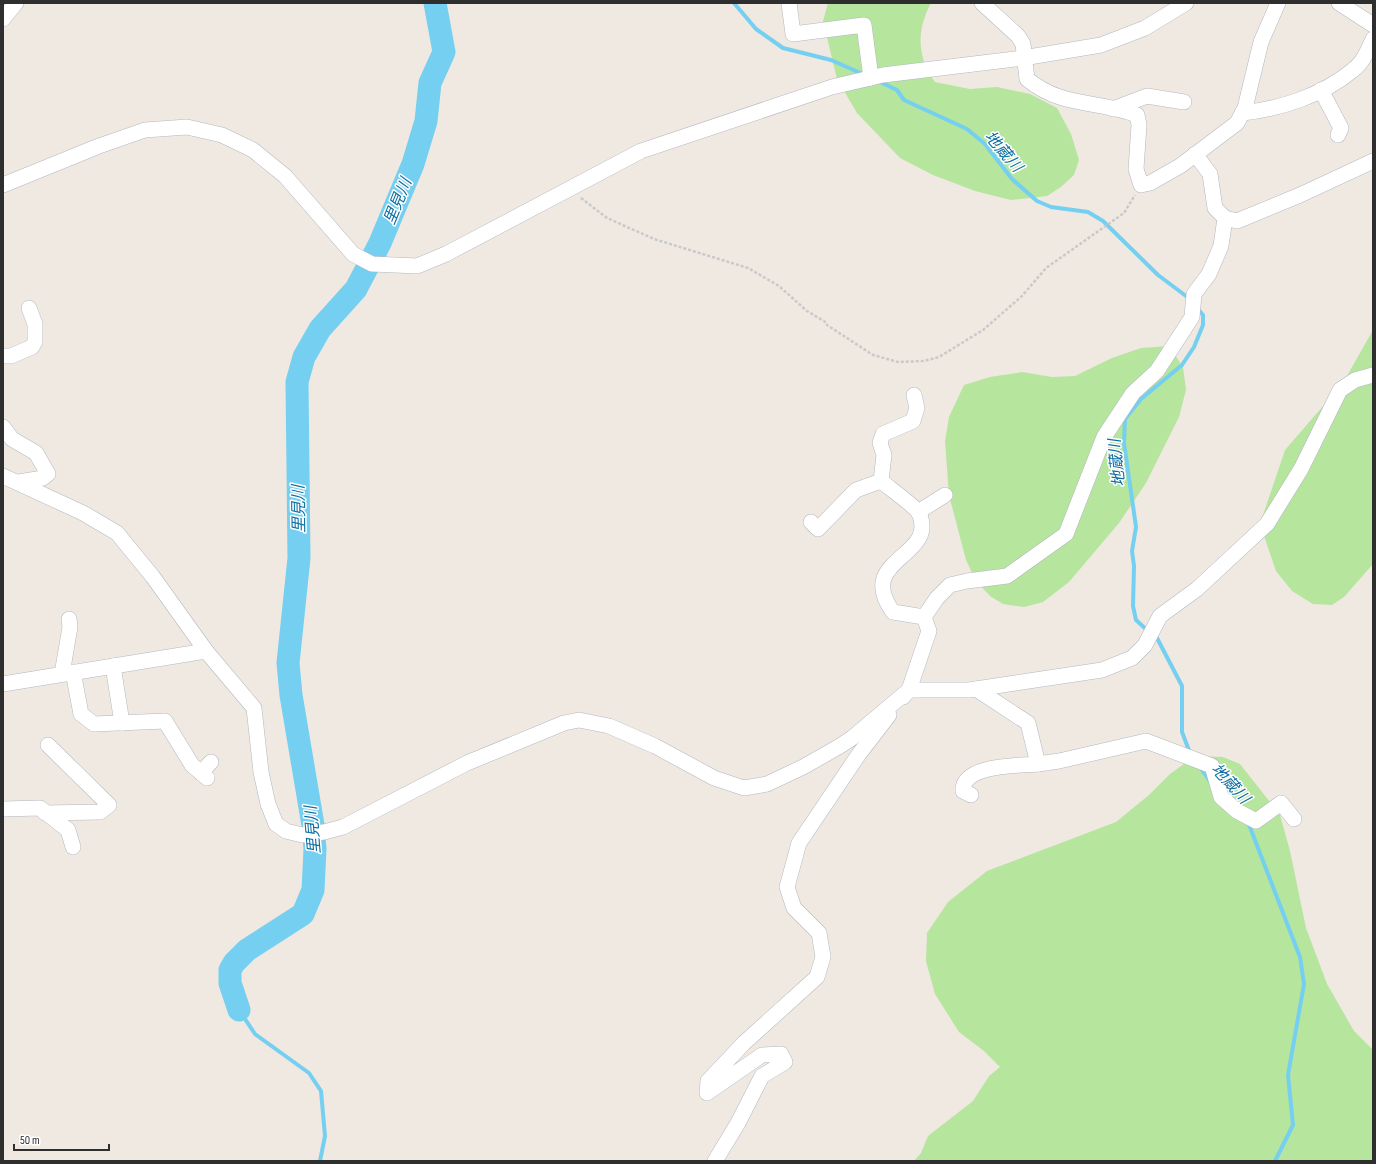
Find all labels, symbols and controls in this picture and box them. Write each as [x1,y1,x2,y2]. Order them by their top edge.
water label: 地蔵川 [980,128,1027,178]
water label: 里見川 [381,174,417,227]
water label: 地蔵川 [1105,436,1129,488]
water label: 里見川 [290,483,309,533]
water label: 地蔵川 [1207,760,1255,810]
water label: 里見川 [302,803,325,855]
scale bar [14,1126,109,1152]
text: 50 m [20,1133,40,1148]

